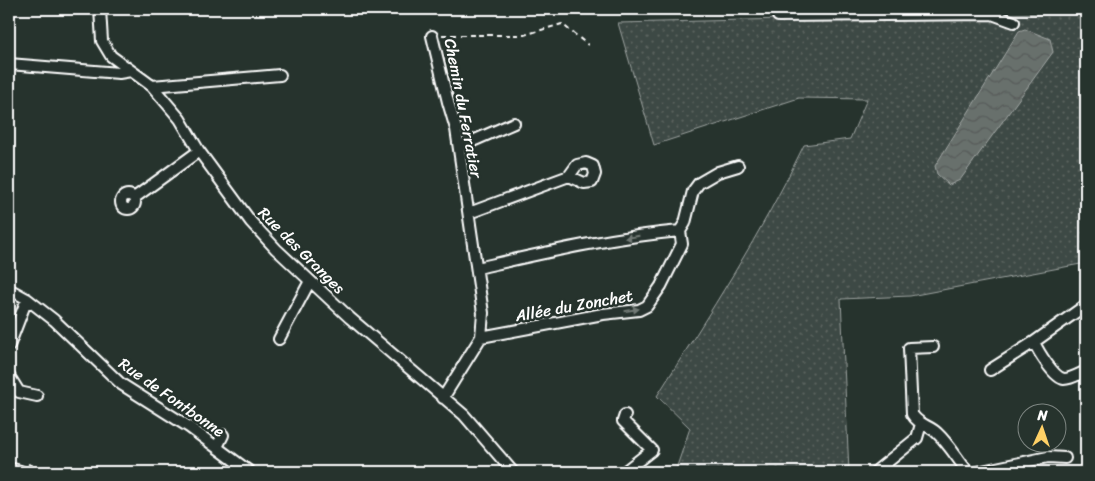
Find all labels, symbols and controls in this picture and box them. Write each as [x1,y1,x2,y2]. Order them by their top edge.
street label: Chemin du Ferratier [436,36,492,182]
street label: Rue des Granges [251,200,353,301]
one-way arrow [624,234,640,242]
street label: Allée du Zonchet [512,281,635,330]
one-way arrow [625,306,641,314]
street label: Rue de Fontbonne [112,350,231,445]
text: N [1036,403,1048,428]
north arrow [1018,404,1068,454]

